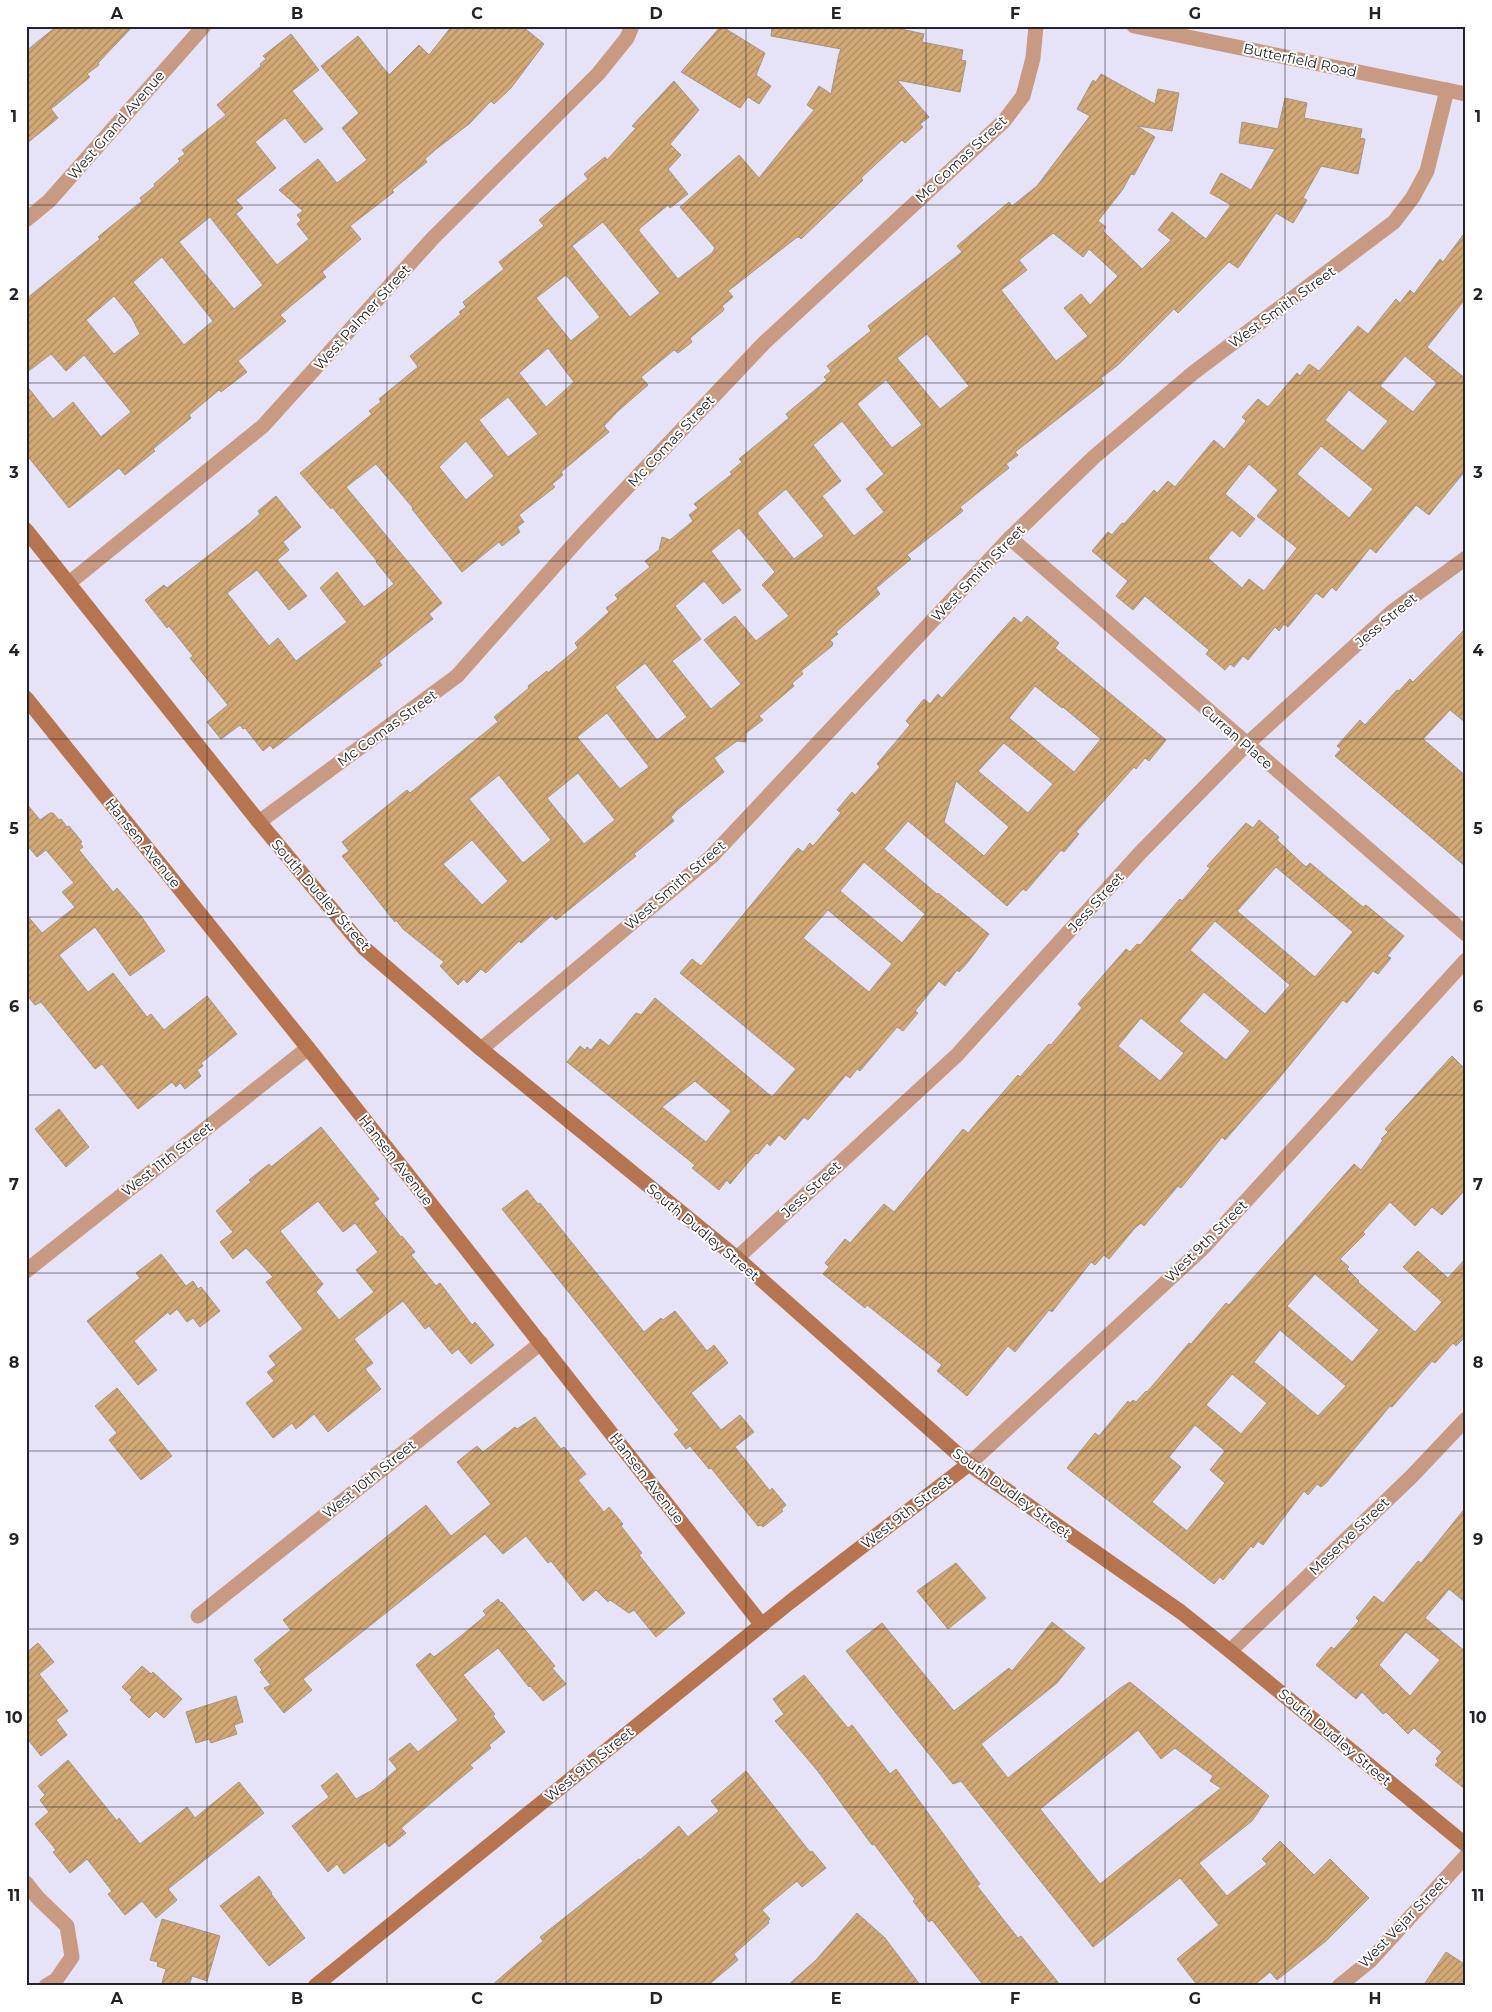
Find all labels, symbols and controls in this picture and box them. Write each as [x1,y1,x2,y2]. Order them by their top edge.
text: A [110,4,124,23]
text: B [291,4,303,23]
text: C [471,4,483,23]
text: D [649,4,663,23]
text: E [831,4,841,23]
text: F [1010,4,1020,23]
text: G [1189,4,1201,23]
text: H [1369,4,1381,23]
street label: Butterfield Road [1242,39,1358,81]
street label: West Grand Avenue [64,67,168,183]
text: 1 [11,107,17,126]
text: 1 [1475,107,1481,126]
street label: Mc Comas Street [911,112,1011,206]
street label: West Palmer Street [310,260,414,374]
street label: West Smith Street [1225,262,1339,352]
text: 2 [9,285,19,304]
text: 2 [1473,285,1483,304]
street label: Mc Comas Street [624,391,718,491]
text: 3 [8,463,19,482]
text: 3 [1472,463,1483,482]
street label: West Smith Street [927,521,1029,625]
street label: Jess Street [1351,589,1421,652]
text: 4 [8,641,20,660]
text: 4 [1472,641,1484,660]
street label: Mc Comas Street [333,685,441,770]
street label: Curran Place [1197,701,1277,773]
street label: Hansen Avenue [101,794,185,892]
text: 5 [9,819,19,838]
text: 5 [1473,819,1483,838]
street label: South Dudley Street [268,836,375,955]
street label: West Smith Street [621,836,729,934]
street label: Jess Street [1064,868,1128,937]
text: 6 [9,997,19,1016]
text: 6 [1473,997,1483,1016]
street label: Hansen Avenue [355,1111,437,1209]
street label: West 11th Street [118,1118,216,1200]
street label: Jess Street [777,1157,845,1222]
text: 7 [9,1175,19,1194]
text: 7 [1473,1175,1483,1194]
street label: South Dudley Street [643,1180,763,1285]
street label: West 9th Street [1161,1196,1251,1286]
text: 8 [9,1353,19,1372]
text: 8 [1473,1353,1483,1372]
street label: Hansen Avenue [606,1429,688,1527]
street label: West 10th Street [319,1436,420,1522]
street label: South Dudley Street [949,1444,1075,1542]
street label: West 9th Street [857,1471,955,1553]
street label: Meserve Street [1305,1493,1393,1579]
text: 9 [9,1530,19,1549]
text: 9 [1473,1530,1483,1549]
street label: South Dudley Street [1275,1685,1395,1790]
text: 10 [5,1708,23,1727]
text: 10 [1469,1708,1487,1727]
street label: West 9th Street [541,1722,637,1805]
street label: West Vejar Street [1355,1872,1452,1972]
text: 11 [8,1886,20,1905]
text: 11 [1472,1886,1484,1905]
text: A [110,1989,124,2008]
text: B [291,1989,303,2008]
text: C [471,1989,483,2008]
text: D [649,1989,663,2008]
text: E [831,1989,841,2008]
text: F [1010,1989,1020,2008]
text: G [1189,1989,1201,2008]
text: H [1369,1989,1381,2008]

